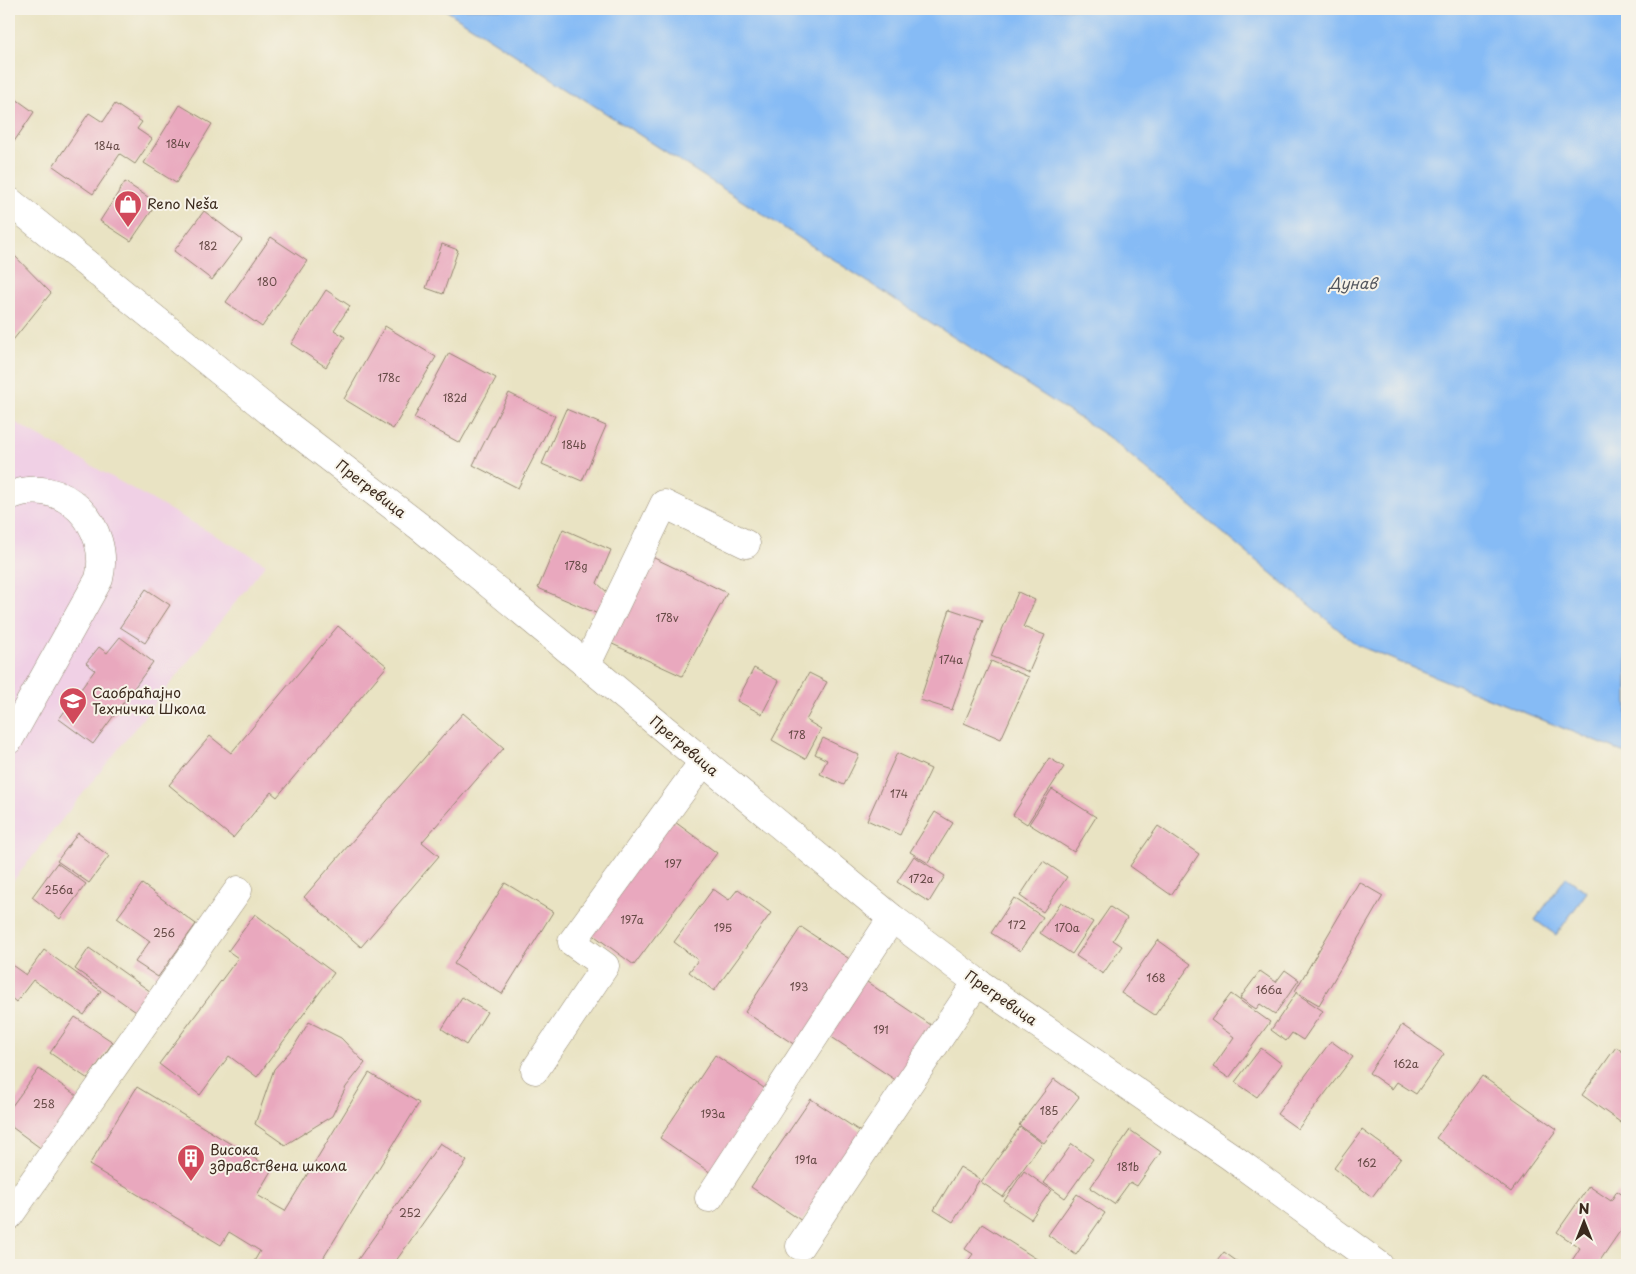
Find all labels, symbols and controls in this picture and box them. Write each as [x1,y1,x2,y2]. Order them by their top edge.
house number: 184v [166,135,191,152]
house number: 184a [94,137,120,154]
shop icon: Reno Neša [113,189,143,228]
place label: Reno Neša [147,193,218,214]
house number: 182 [199,237,217,254]
water label: Дунав [1327,271,1379,294]
house number: 180 [257,273,277,290]
house number: 178c [378,369,400,386]
house number: 182d [443,389,467,406]
house number: 184b [562,436,586,453]
street label: Прегревица [332,455,411,523]
house number: 178g [564,557,588,574]
house number: 178v [655,609,679,626]
house number: 174a [939,651,963,668]
place label: Саобраћајно Техничка Школа [92,682,206,719]
school or university icon: Саобраћајно Техничка Школа [58,686,88,725]
street label: Прегревица [645,711,723,781]
house number: 178 [788,726,806,743]
house number: 174 [890,785,908,802]
house number: 197 [664,855,682,872]
house number: 172a [908,870,934,887]
house number: 256a [45,881,73,898]
house number: 197a [620,911,644,928]
house number: 172 [1008,916,1027,933]
house number: 195 [714,919,732,936]
house number: 170a [1054,919,1080,936]
house number: 256 [153,924,175,941]
street label: Прегревица [961,965,1042,1030]
house number: 168 [1146,969,1166,986]
house number: 193 [790,978,808,995]
house number: 166a [1256,981,1282,998]
house number: 191 [873,1021,889,1038]
house number: 162a [1393,1055,1419,1072]
house number: 258 [33,1095,55,1112]
house number: 185 [1040,1102,1058,1119]
house number: 193a [701,1105,725,1122]
place label: Висока здравствена школа [209,1139,347,1176]
building icon: Висока здравствена школа [176,1143,206,1182]
house number: 191a [795,1151,817,1168]
house number: 162 [1357,1154,1377,1171]
house number: 181b [1117,1158,1139,1175]
north arrow [1558,1196,1608,1246]
text: N [1578,1198,1590,1219]
house number: 252 [399,1204,421,1221]

